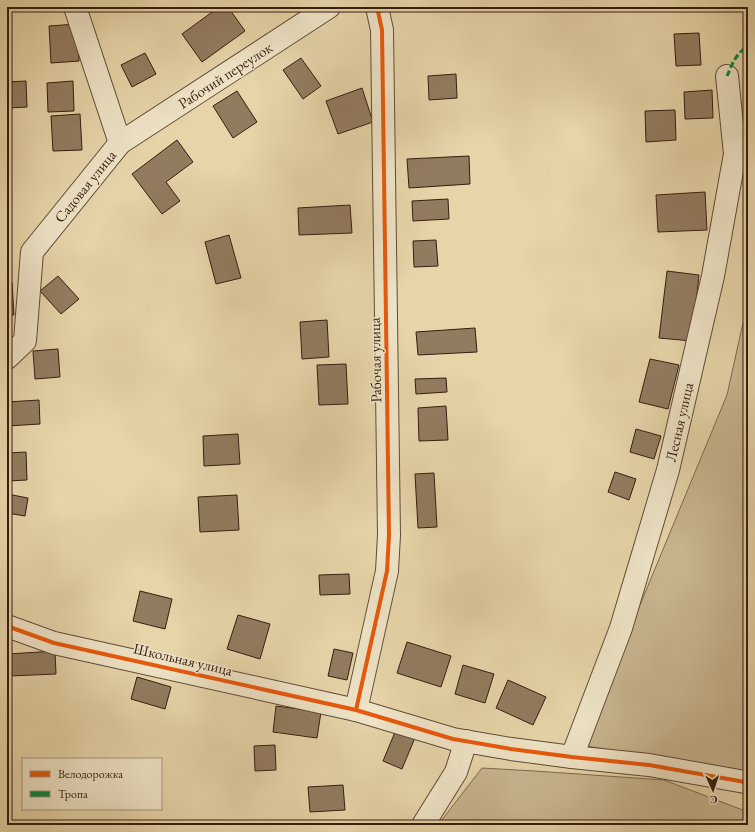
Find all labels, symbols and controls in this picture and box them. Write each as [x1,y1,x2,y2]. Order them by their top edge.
street label: Рабочий переулок [174,38,276,112]
street label: Садовая улица [50,146,120,226]
street label: Рабочая улица [365,317,385,403]
street label: Лесная улица [661,380,697,463]
street label: Школьная улица [132,638,234,680]
legend [22,758,162,810]
text: Велодорожка [58,766,123,782]
north arrow [693,770,733,810]
text: Тропа [58,786,88,802]
text: С [709,793,718,807]

